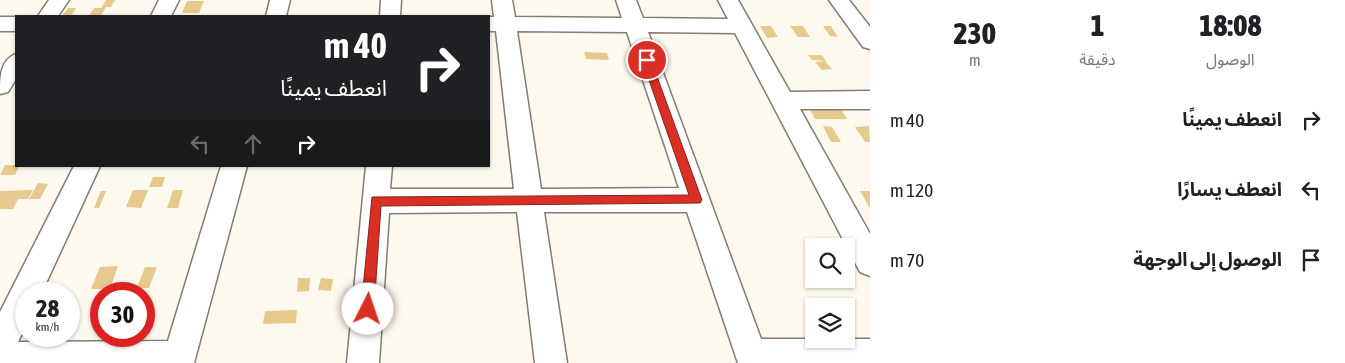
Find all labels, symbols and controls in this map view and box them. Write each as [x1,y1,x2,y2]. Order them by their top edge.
text: 1 [1090,8,1105,42]
text: 18:08 [1199,8,1262,42]
text: 230 [953,16,996,50]
text: 40 m [324,25,387,65]
icon: right [405,35,470,100]
pin [626,39,668,81]
icon: arrive [633,46,661,74]
text: دقيقة [1079,50,1116,68]
text: الوصول [1206,50,1255,68]
text: m [969,51,980,69]
text: انعطف يمينًا [280,75,387,101]
icon: right [1297,106,1325,134]
text: انعطف يمينًا [1182,108,1282,130]
text: 40 m [890,109,924,131]
icon: left [186,130,214,158]
icon: ahead [239,130,267,158]
icon: right [292,130,320,158]
icon: left [1297,176,1325,204]
text: انعطف يسارًا [1177,178,1282,200]
text: 120 m [890,179,933,201]
map controls [805,238,855,348]
button: search [805,238,855,288]
icon: arrive [1297,246,1325,274]
text: الوصول إلى الوجهة [1133,248,1282,270]
text: 70 m [890,249,924,271]
speed limit sign: 30 [90,282,155,347]
position arrow [341,282,393,334]
text: 28 [36,294,59,322]
button: layers [805,298,855,348]
text: km/h [36,320,59,334]

